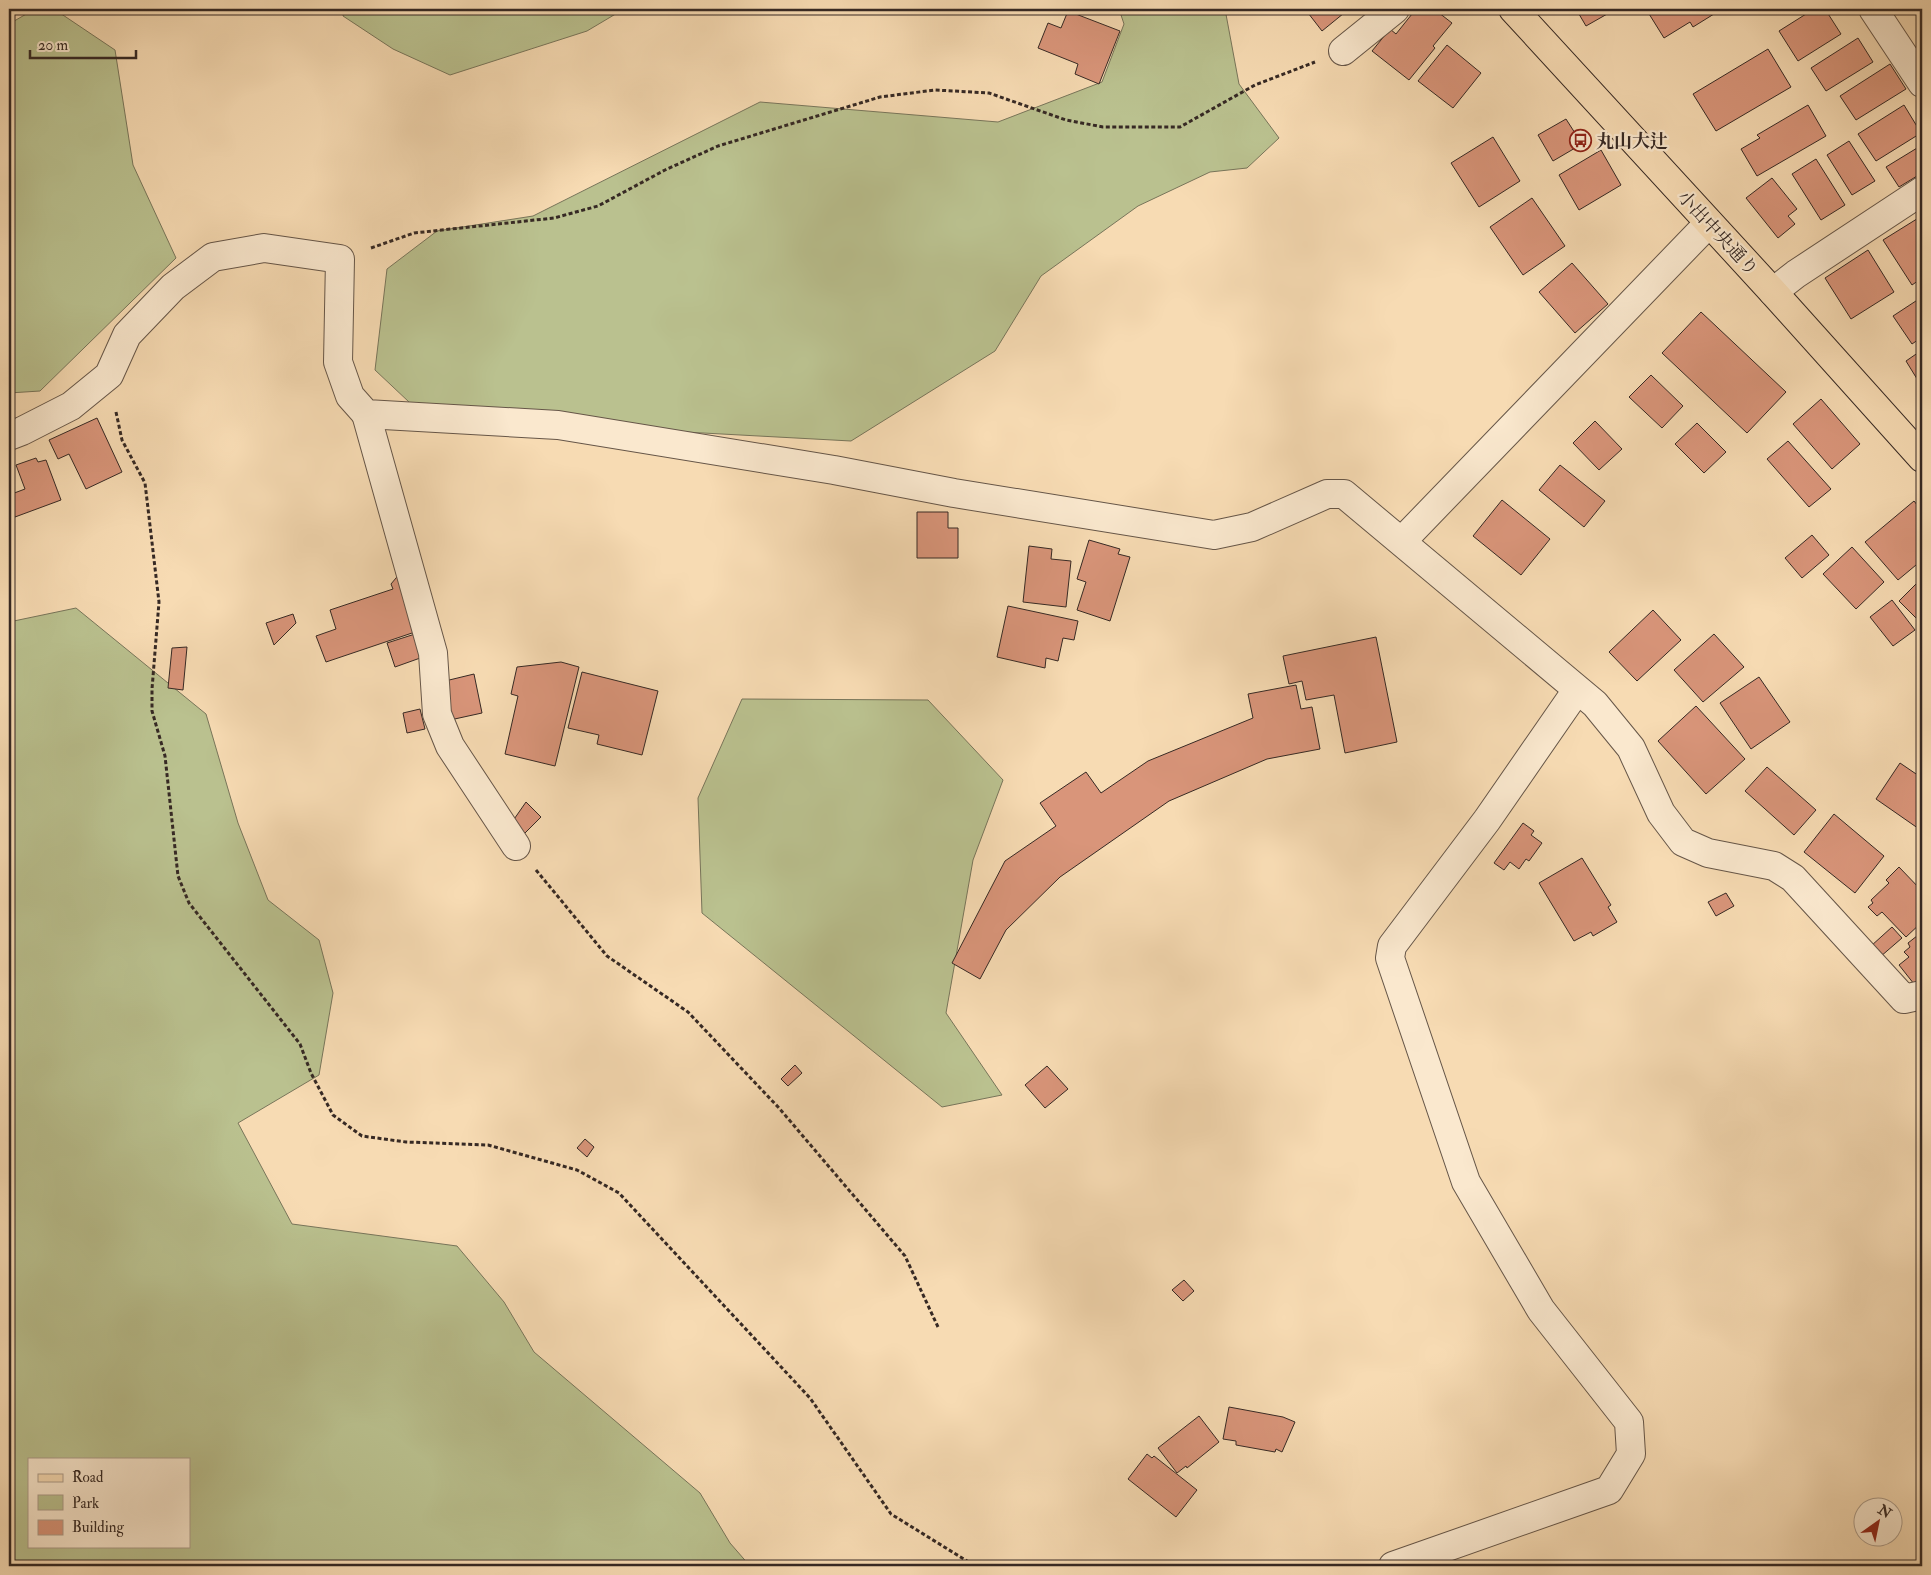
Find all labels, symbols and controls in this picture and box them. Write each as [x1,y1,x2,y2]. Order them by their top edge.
scale bar [30,28,136,60]
text: 20 m [38,36,68,55]
bus stop icon: 丸山大辻 [1568,129,1592,153]
place label: 丸山大辻 [1596,130,1668,153]
street label: 小出中央通り [1672,186,1763,281]
legend [28,1458,190,1548]
text: Road [72,1468,104,1487]
text: Park [72,1494,99,1513]
north arrow [1854,1498,1904,1548]
text: N [1874,1500,1895,1522]
text: Building [72,1518,124,1537]

